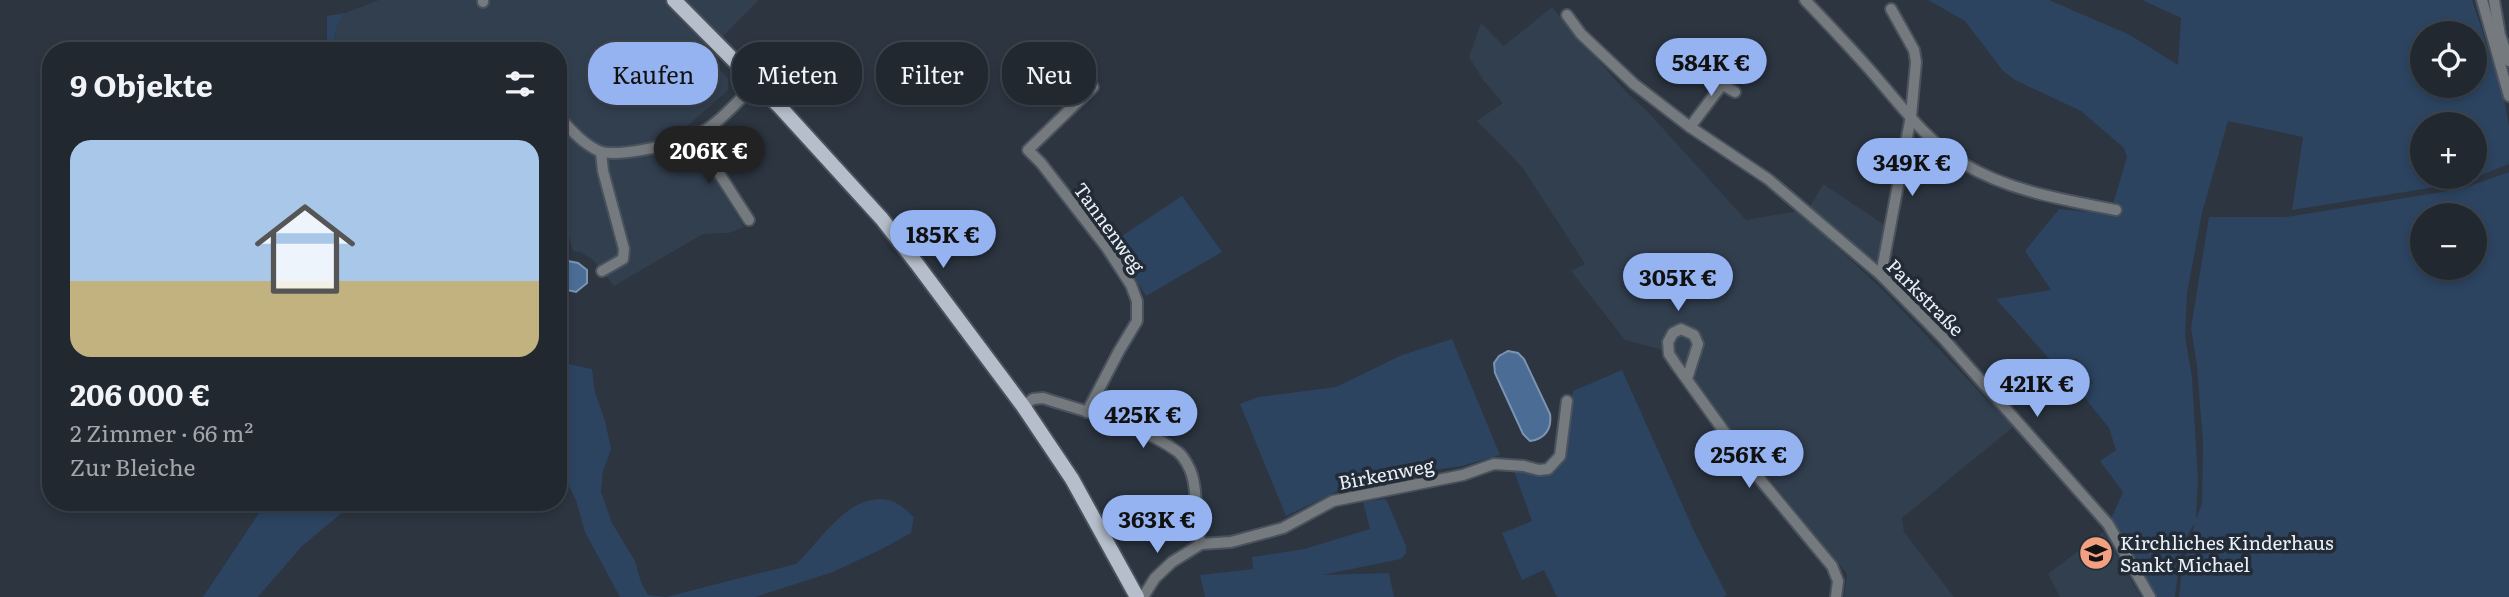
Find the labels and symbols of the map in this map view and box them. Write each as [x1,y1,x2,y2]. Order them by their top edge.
pin: 584K € [1654,38,1768,98]
pin: 206K € [652,127,766,186]
pin: 349K € [1855,138,1969,198]
street label: Tannenweg [1068,176,1153,278]
pin: 185K € [886,210,1000,270]
street label: Parkstraße [1881,252,1971,342]
pin: 305K € [1621,254,1735,313]
pin: 421K € [1980,360,2094,419]
pin: 425K € [1086,391,1200,450]
pin: 256K € [1692,430,1806,490]
street label: Birkenweg [1336,450,1437,496]
pin: 363K € [1100,496,1214,555]
place label: Kirchliches Kinderhaus Sankt Michael [2120,528,2334,578]
school or university icon: Kirchliches Kinderhaus Sankt Michael [2077,534,2115,572]

